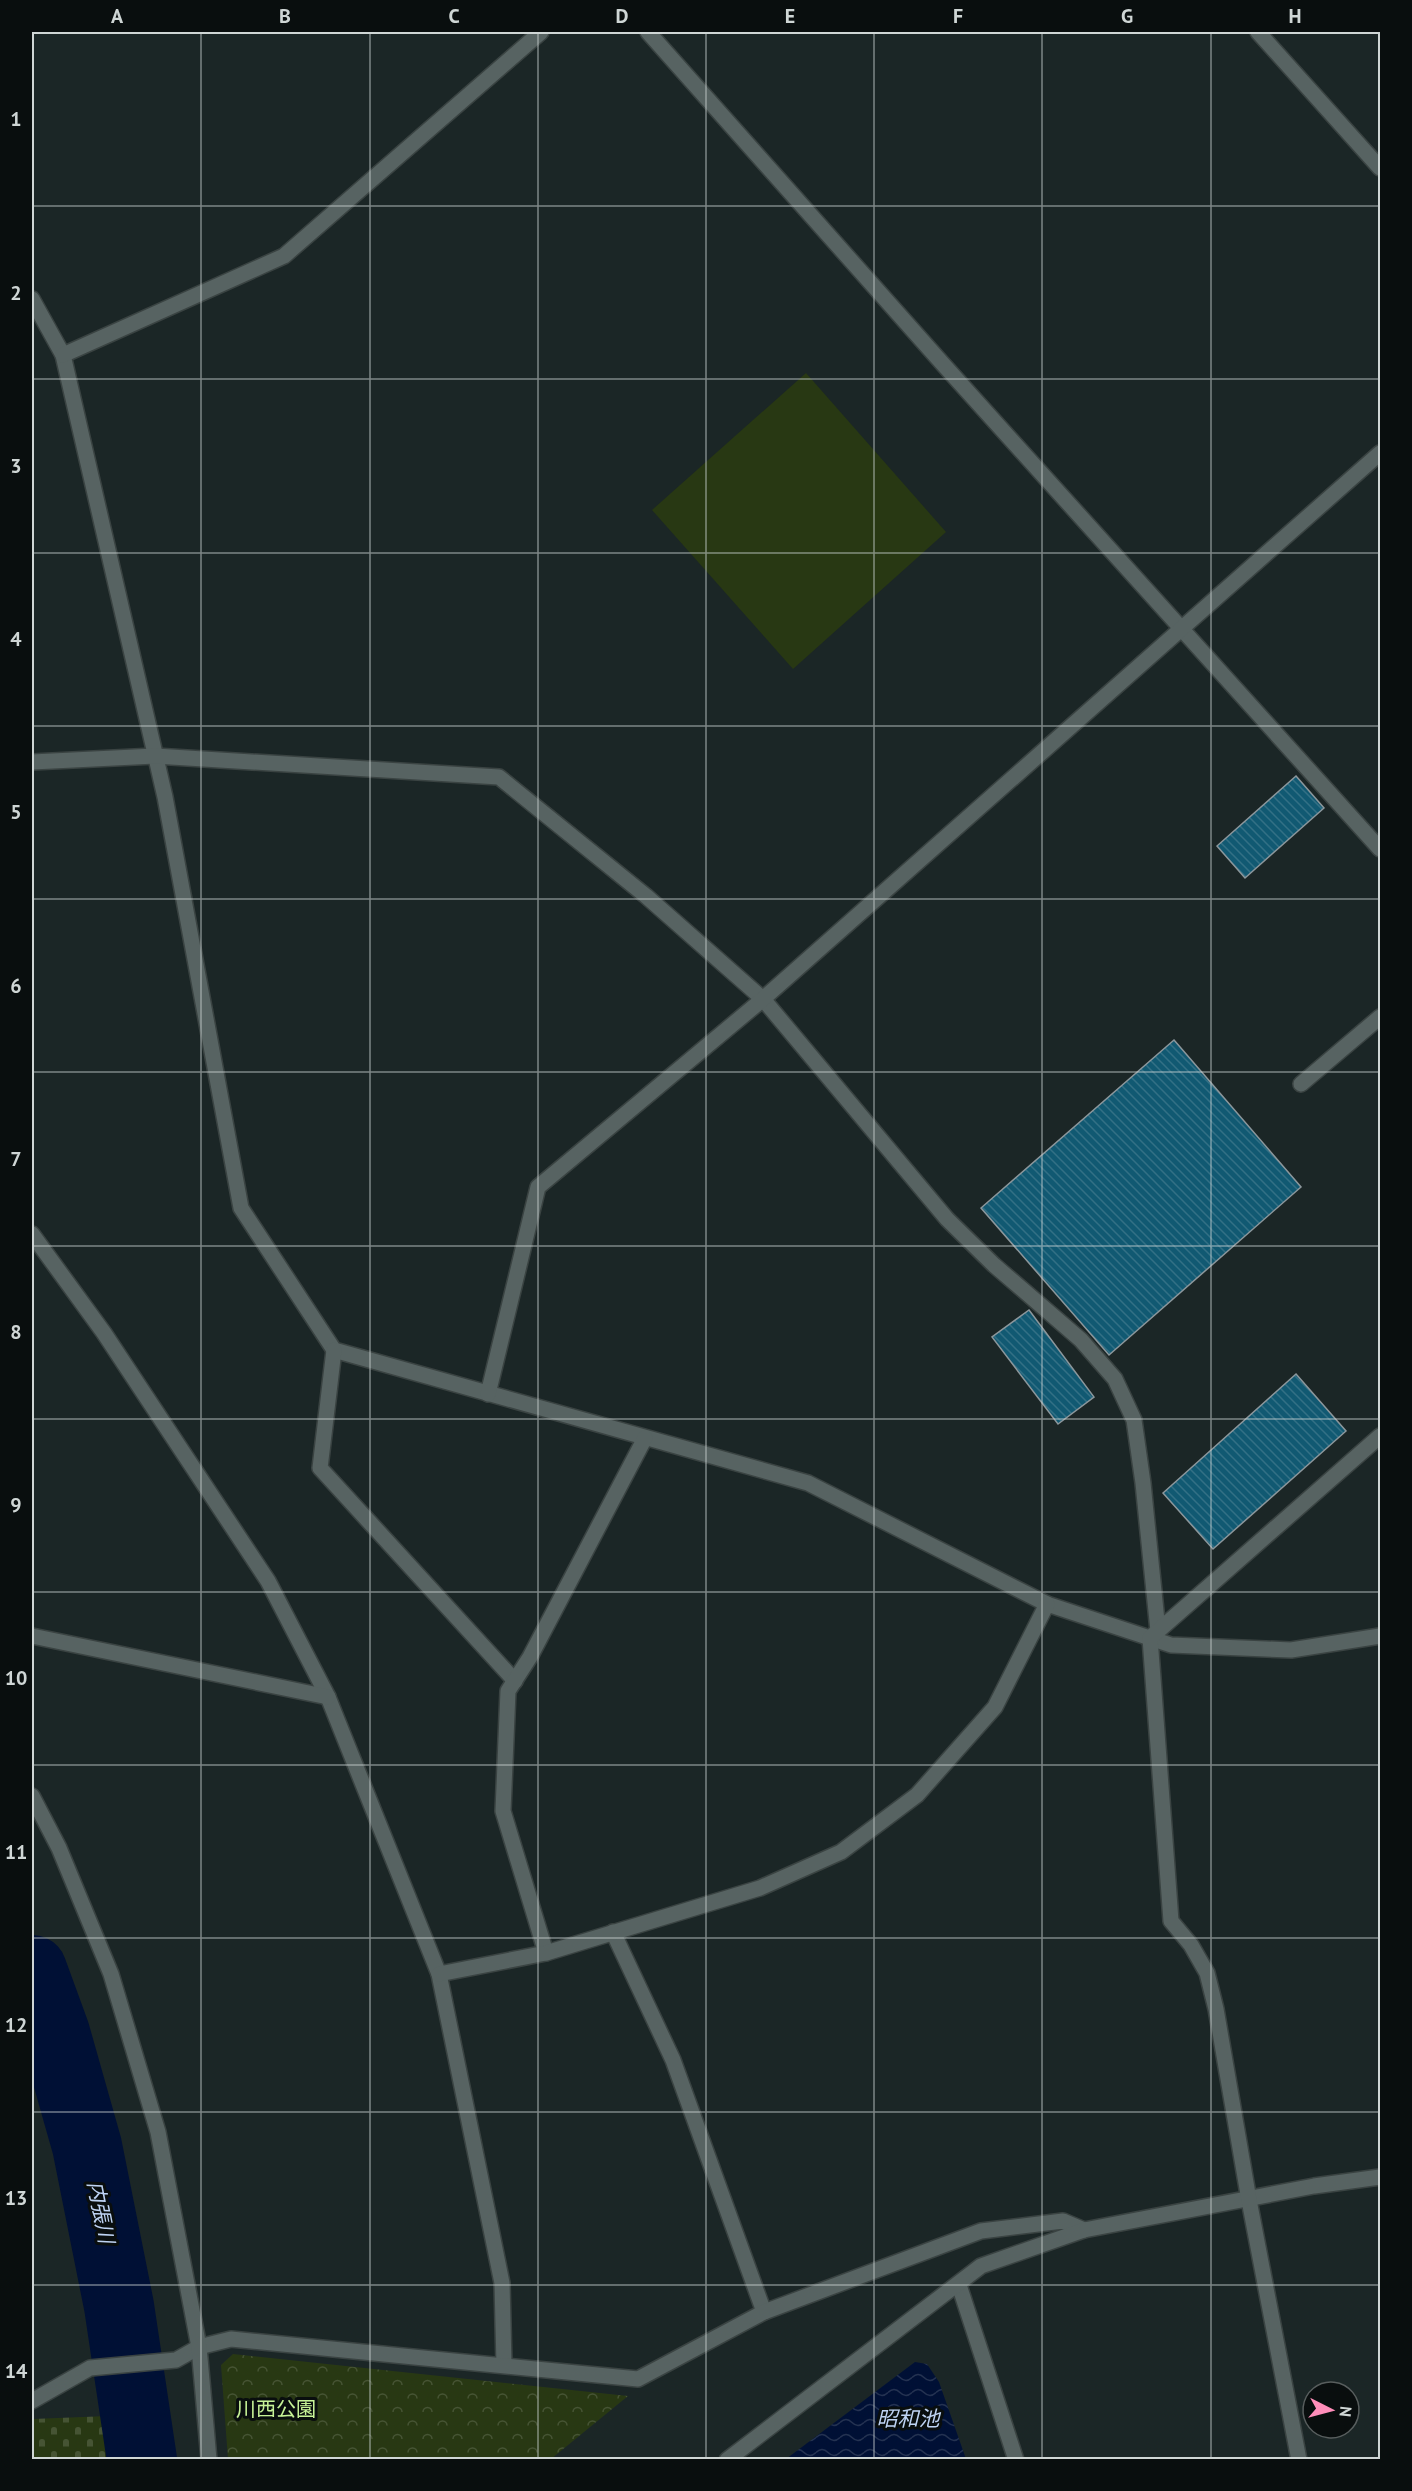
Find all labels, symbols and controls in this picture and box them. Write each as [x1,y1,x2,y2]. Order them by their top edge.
text: A [111,3,124,29]
text: B [279,3,291,29]
text: C [448,3,460,29]
text: D [616,3,629,29]
text: E [785,3,795,29]
text: F [953,3,963,29]
text: G [1121,3,1133,29]
text: H [1288,3,1302,29]
text: 1 [10,106,22,132]
text: 2 [10,280,22,306]
text: 3 [10,453,22,479]
text: 4 [10,626,22,652]
text: 5 [10,799,22,825]
text: 6 [10,973,22,999]
text: 7 [10,1146,22,1172]
text: 8 [10,1319,22,1345]
text: 9 [10,1492,22,1518]
text: 10 [5,1665,27,1691]
text: 11 [5,1839,27,1865]
text: 12 [5,2012,27,2038]
water label: 内張川 [82,2179,121,2247]
text: 13 [5,2185,27,2211]
text: 14 [5,2358,28,2384]
north arrow [1301,2380,1361,2440]
park label: 川西公園 [236,2396,316,2422]
water label: 昭和池 [877,2405,941,2432]
text: N [1335,2405,1356,2418]

